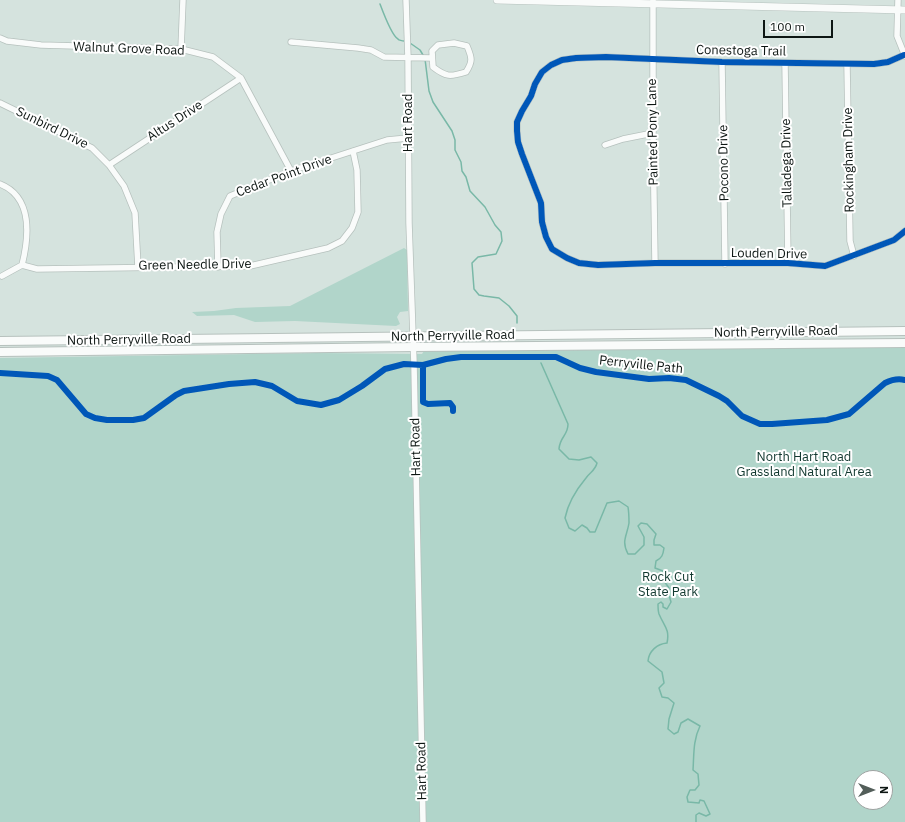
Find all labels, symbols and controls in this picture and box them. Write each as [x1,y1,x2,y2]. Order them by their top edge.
scale bar [765,12,835,38]
text: 100 m [770,19,805,34]
street label: Walnut Grove Road [73,39,185,59]
street label: Conestoga Trail [696,42,786,60]
street label: Painted Pony Lane [644,78,662,186]
street label: Hart Road [400,94,416,152]
street label: Altus Drive [144,97,206,145]
street label: Sunbird Drive [13,104,91,152]
street label: Rockingham Drive [840,107,858,213]
street label: Talladega Drive [778,118,796,208]
street label: Pocono Drive [716,125,732,201]
street label: Cedar Point Drive [234,151,334,201]
street label: Louden Drive [731,246,807,262]
street label: Green Needle Drive [138,256,252,274]
street label: North Perryville Road [714,323,838,341]
street label: North Perryville Road [391,327,515,345]
street label: North Perryville Road [67,331,191,349]
street label: Perryville Path [598,353,684,377]
street label: Hart Road [408,418,424,476]
park label: North Hart Road Grassland Natural Area [736,449,872,480]
park label: Rock Cut State Park [638,569,698,600]
street label: Hart Road [414,742,430,800]
north arrow [853,770,893,810]
text: N [877,786,891,794]

